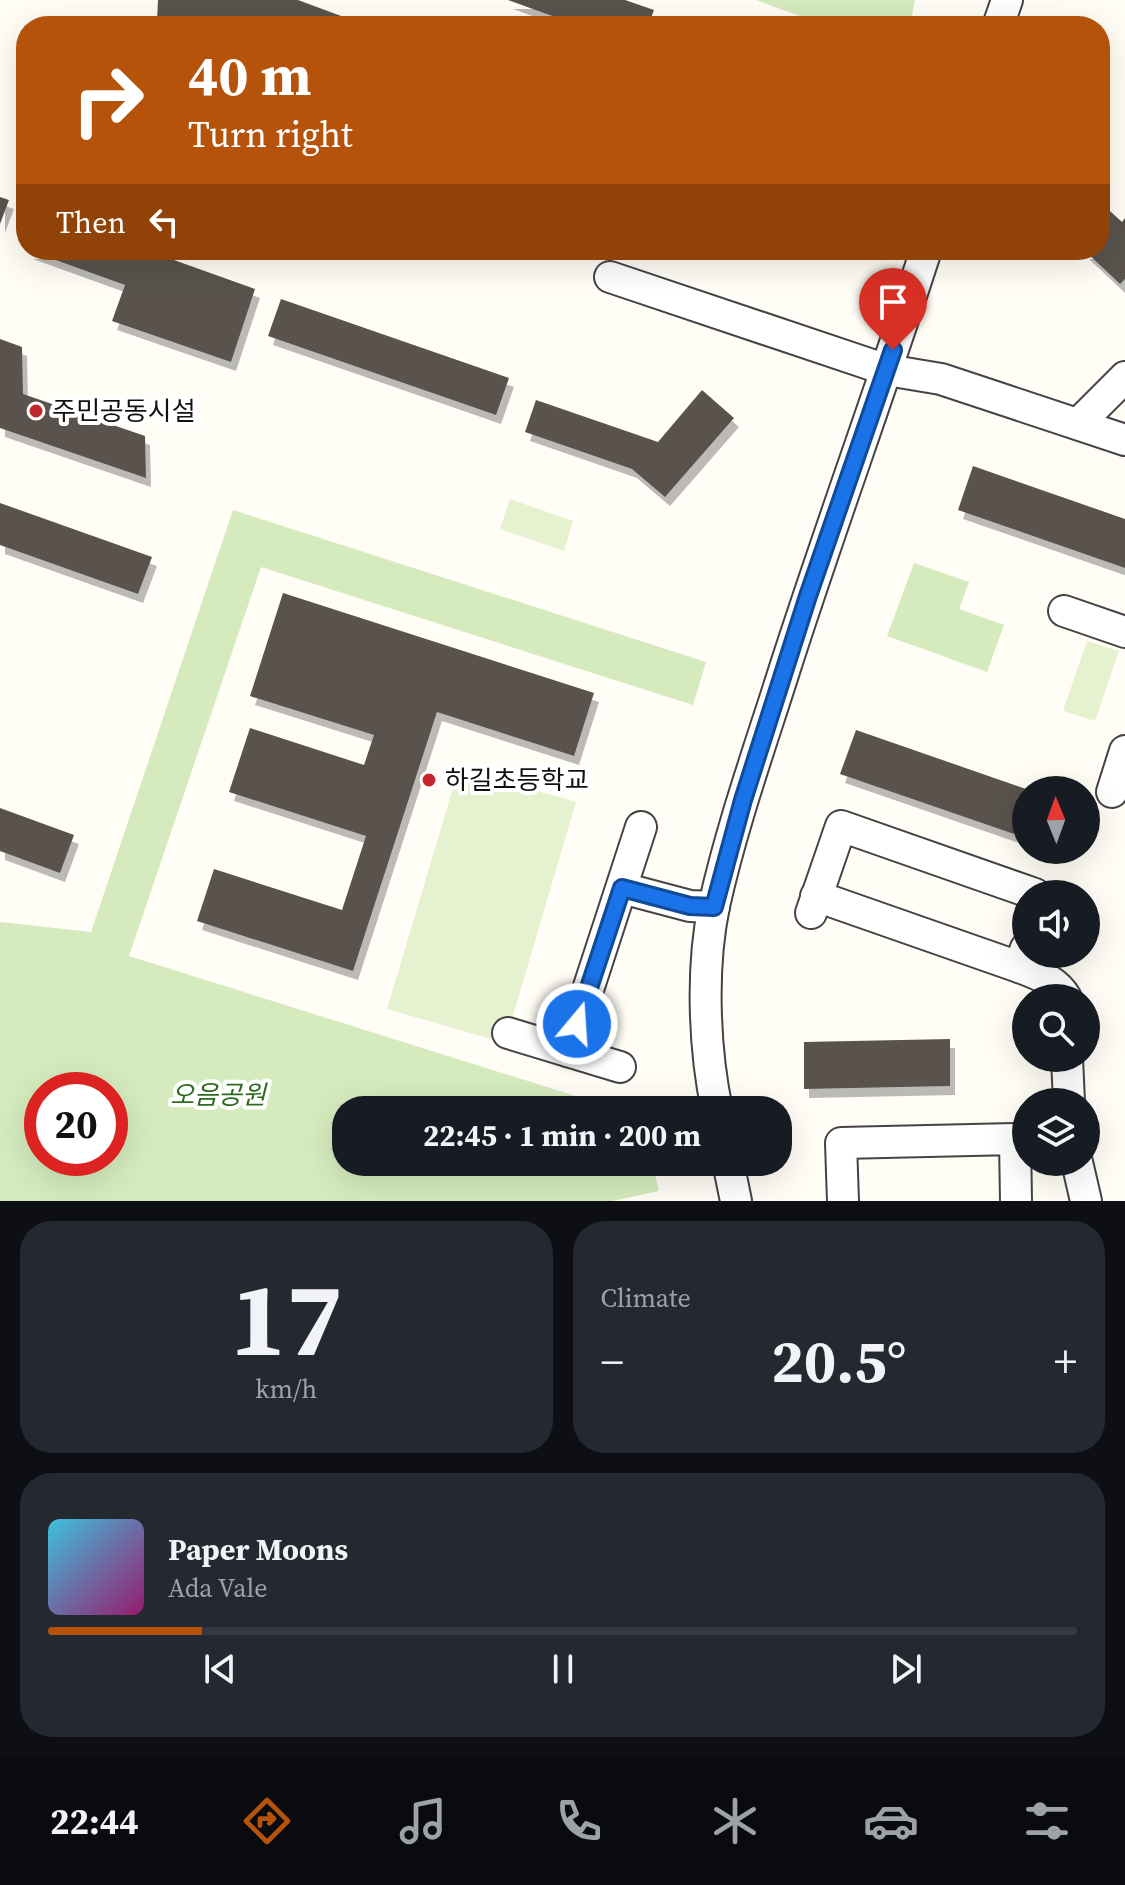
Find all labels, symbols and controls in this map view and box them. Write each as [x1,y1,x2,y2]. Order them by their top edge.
text: 40 m [188,37,311,114]
icon: right [56,48,160,152]
text: Turn right [188,110,353,159]
icon: left [142,200,186,244]
text: Then [56,202,126,243]
pin [859,268,927,350]
icon: arrive [871,280,915,324]
place label: 주민공동시설 [52,393,196,429]
marker: 주민공동시설 [27,402,45,420]
place label: 하길초등학교 [445,762,589,798]
marker: 하길초등학교 [420,771,438,789]
north arrow [1012,776,1100,864]
map controls [1012,776,1100,1176]
button: sound [1012,880,1100,968]
position arrow [535,982,619,1066]
button: search [1012,984,1100,1072]
speed limit sign: 20 [24,1072,128,1176]
park label: 오음공원 [170,1077,268,1113]
button: layers [1012,1088,1100,1176]
text: 22:45 · 1 min · 200 m [423,1115,701,1156]
text: 17 [230,1247,343,1390]
text: Climate [601,1280,691,1316]
text: 20.5° [771,1320,906,1402]
text: − [601,1331,624,1392]
text: + [1054,1331,1077,1392]
text: km/h [255,1371,317,1407]
text: Paper Moons [168,1529,348,1570]
text: Ada Vale [168,1570,267,1606]
icon: previous [198,1647,242,1691]
icon: pause [541,1647,585,1691]
icon: next [884,1647,928,1691]
icon: directions [239,1793,295,1849]
icon: music [395,1793,451,1849]
icon: phone [551,1793,607,1849]
icon: climate [707,1793,763,1849]
icon: car [863,1793,919,1849]
icon: filters [1019,1793,1075,1849]
text: 22:44 [50,1797,139,1846]

